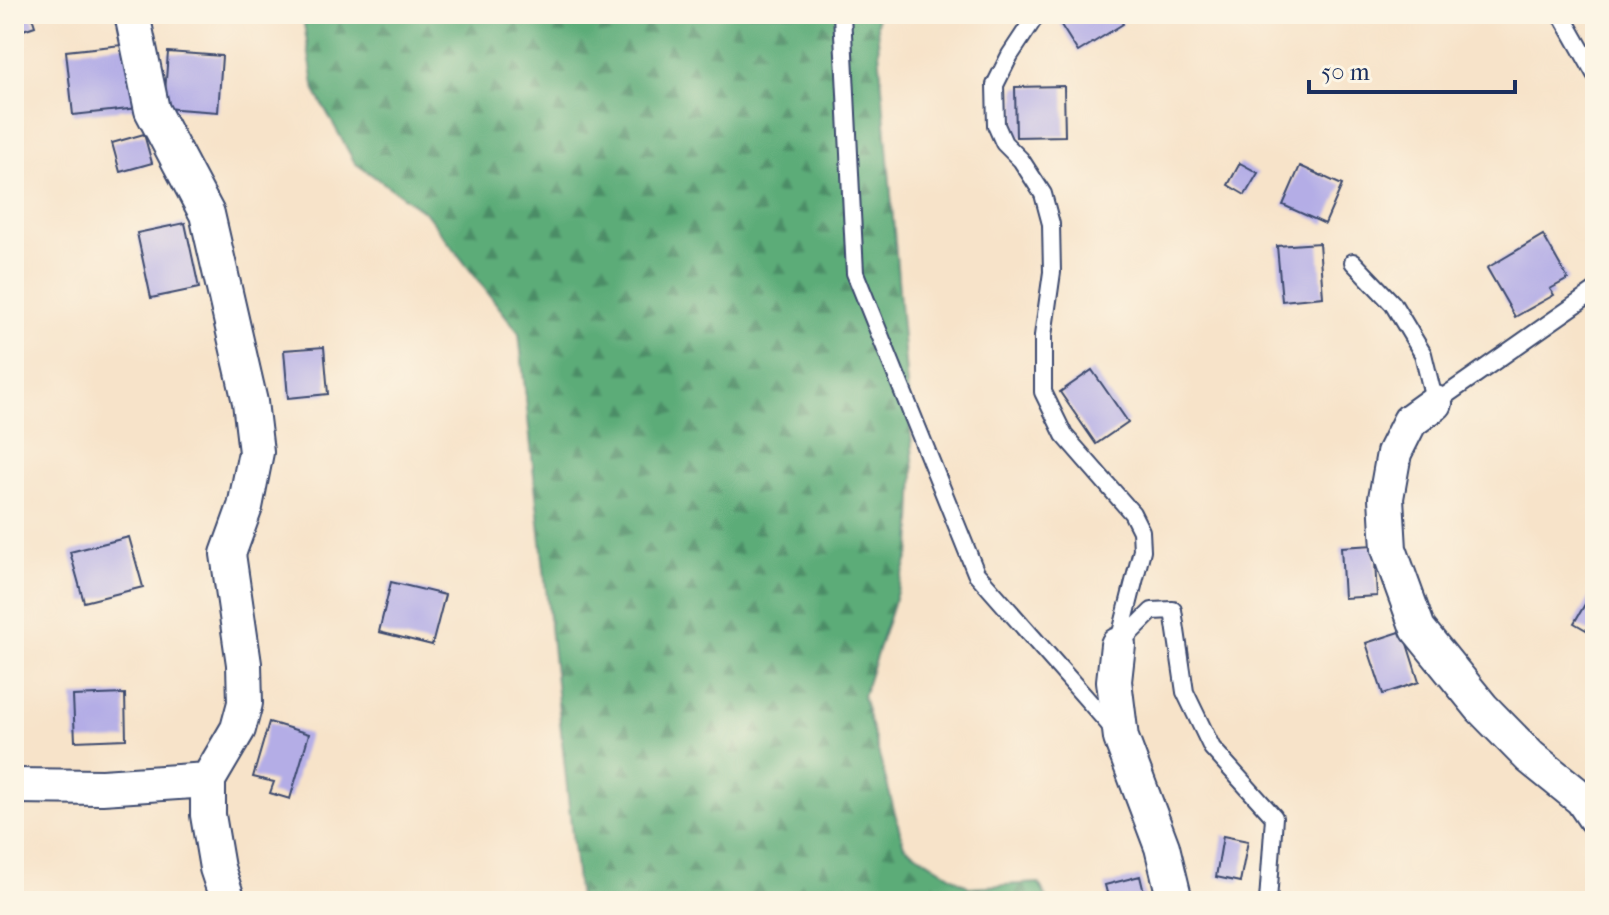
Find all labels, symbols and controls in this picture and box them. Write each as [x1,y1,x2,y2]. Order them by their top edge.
scale bar [1309,44,1515,94]
text: 50 m [1321,58,1370,86]

